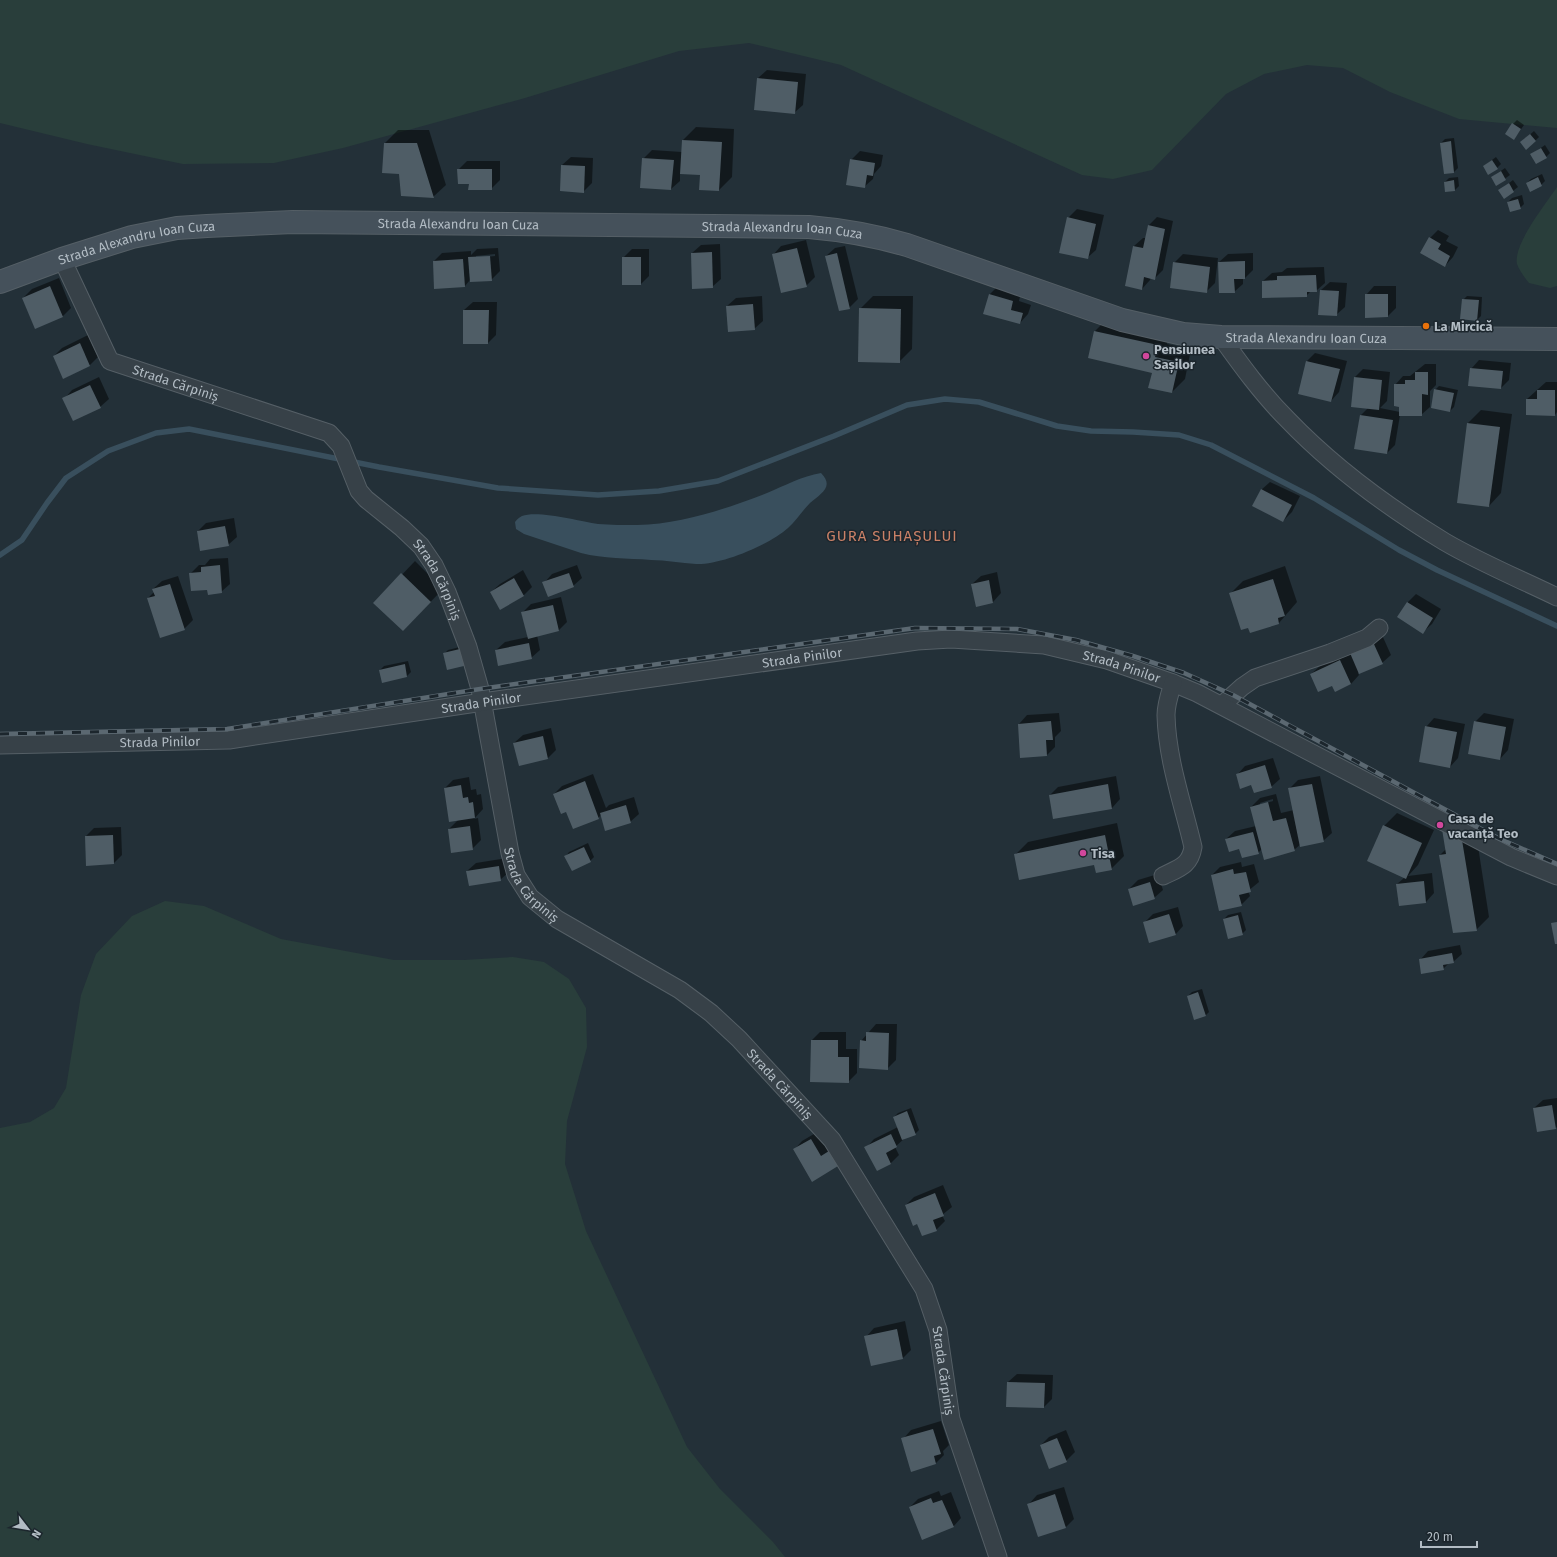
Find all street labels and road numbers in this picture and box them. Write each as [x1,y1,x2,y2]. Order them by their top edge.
street label: Strada Alexandru Ioan Cuza [378,216,539,232]
street label: Strada Alexandru Ioan Cuza [56,219,216,268]
street label: Strada Alexandru Ioan Cuza [702,219,864,242]
street label: Strada Alexandru Ioan Cuza [1226,330,1387,346]
street label: Strada Cărpiniș [131,362,221,405]
street label: Strada Cărpiniș [410,536,464,623]
street label: Strada Pinilor [761,645,843,671]
street label: Strada Pinilor [1081,648,1162,686]
street label: Strada Pinilor [440,690,522,716]
street label: Strada Pinilor [119,734,200,750]
street label: Strada Cărpiniș [501,846,562,926]
street label: Strada Cărpiniș [744,1046,816,1123]
street label: Strada Cărpiniș [929,1324,957,1416]

